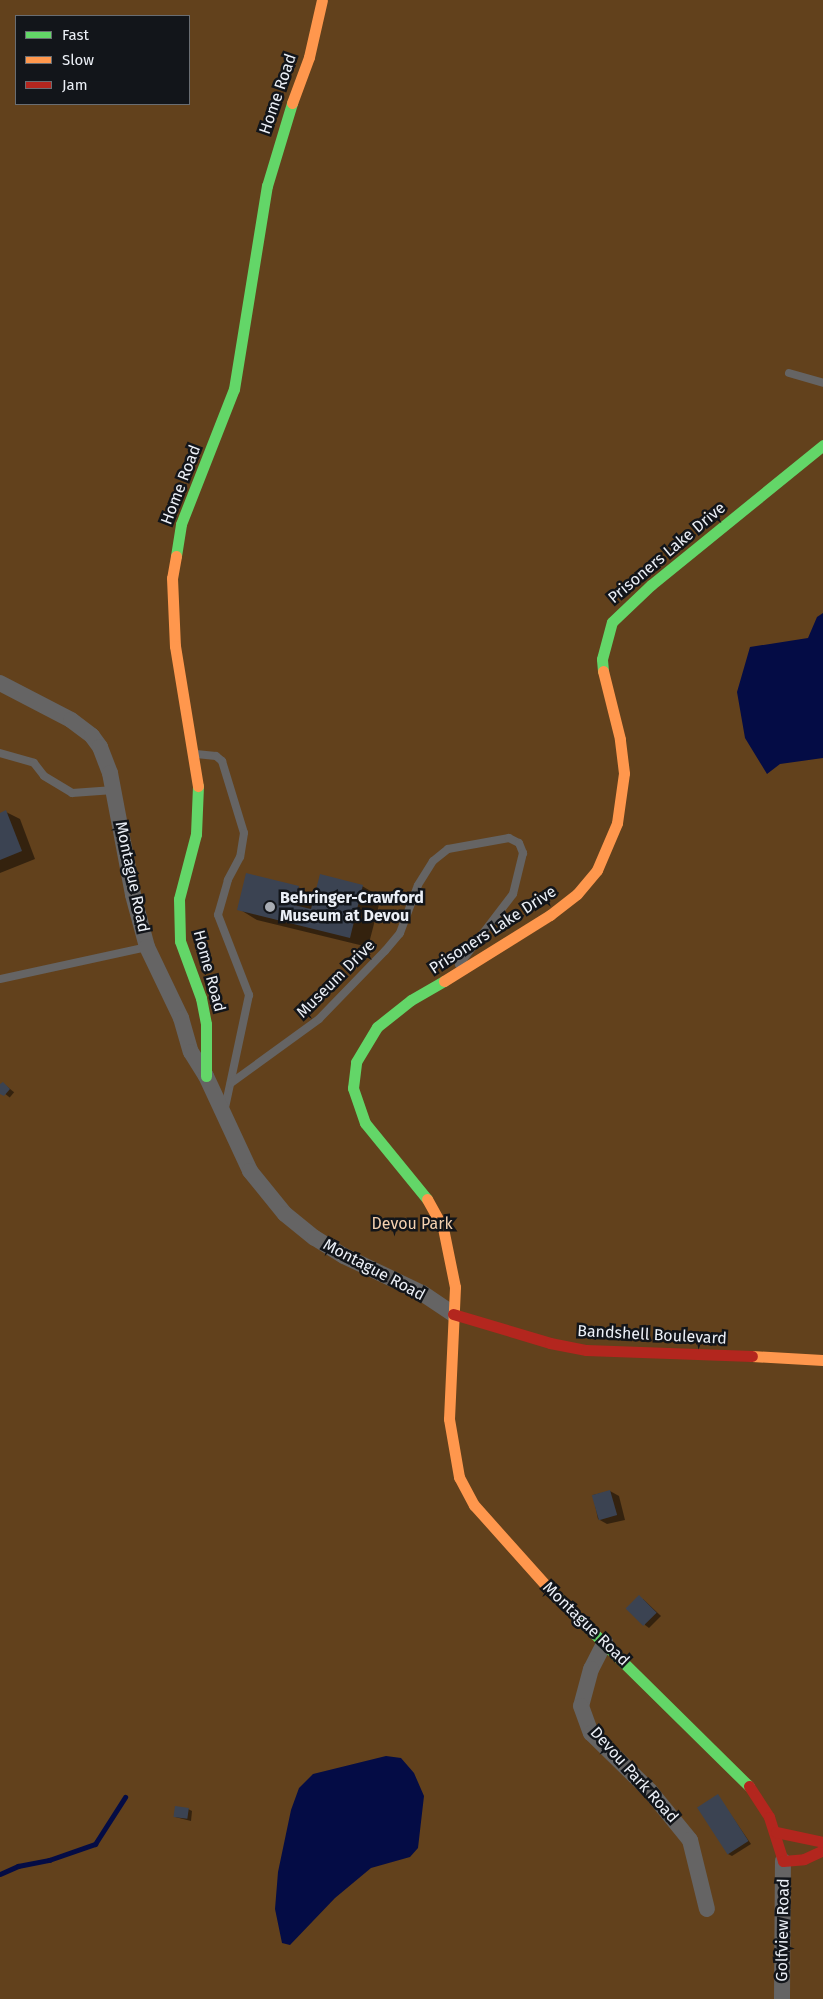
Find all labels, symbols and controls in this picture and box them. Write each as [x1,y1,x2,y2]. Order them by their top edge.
legend [15,15,190,105]
text: Fast [62,26,89,44]
text: Slow [62,51,94,69]
street label: Home Road [255,51,301,137]
text: Jam [62,76,88,94]
street label: Home Road [157,442,205,528]
street label: Prisoners Lake Drive [604,498,730,608]
street label: Montague Road [111,820,153,934]
street label: Prisoners Lake Drive [426,882,560,978]
place label: Behringer-Crawford Museum at Devou [280,888,424,926]
marker: Behringer-Crawford Museum at Devou [264,901,276,913]
street label: Home Road [189,928,229,1014]
street label: Museum Drive [293,936,379,1022]
park label: Devou Park [371,1214,453,1234]
street label: Montague Road [320,1235,428,1305]
street label: Bandshell Boulevard [577,1321,727,1349]
street label: Montague Road [539,1578,633,1670]
street label: Devou Park Road [586,1723,682,1827]
street label: Golfview Road [773,1878,793,1982]

